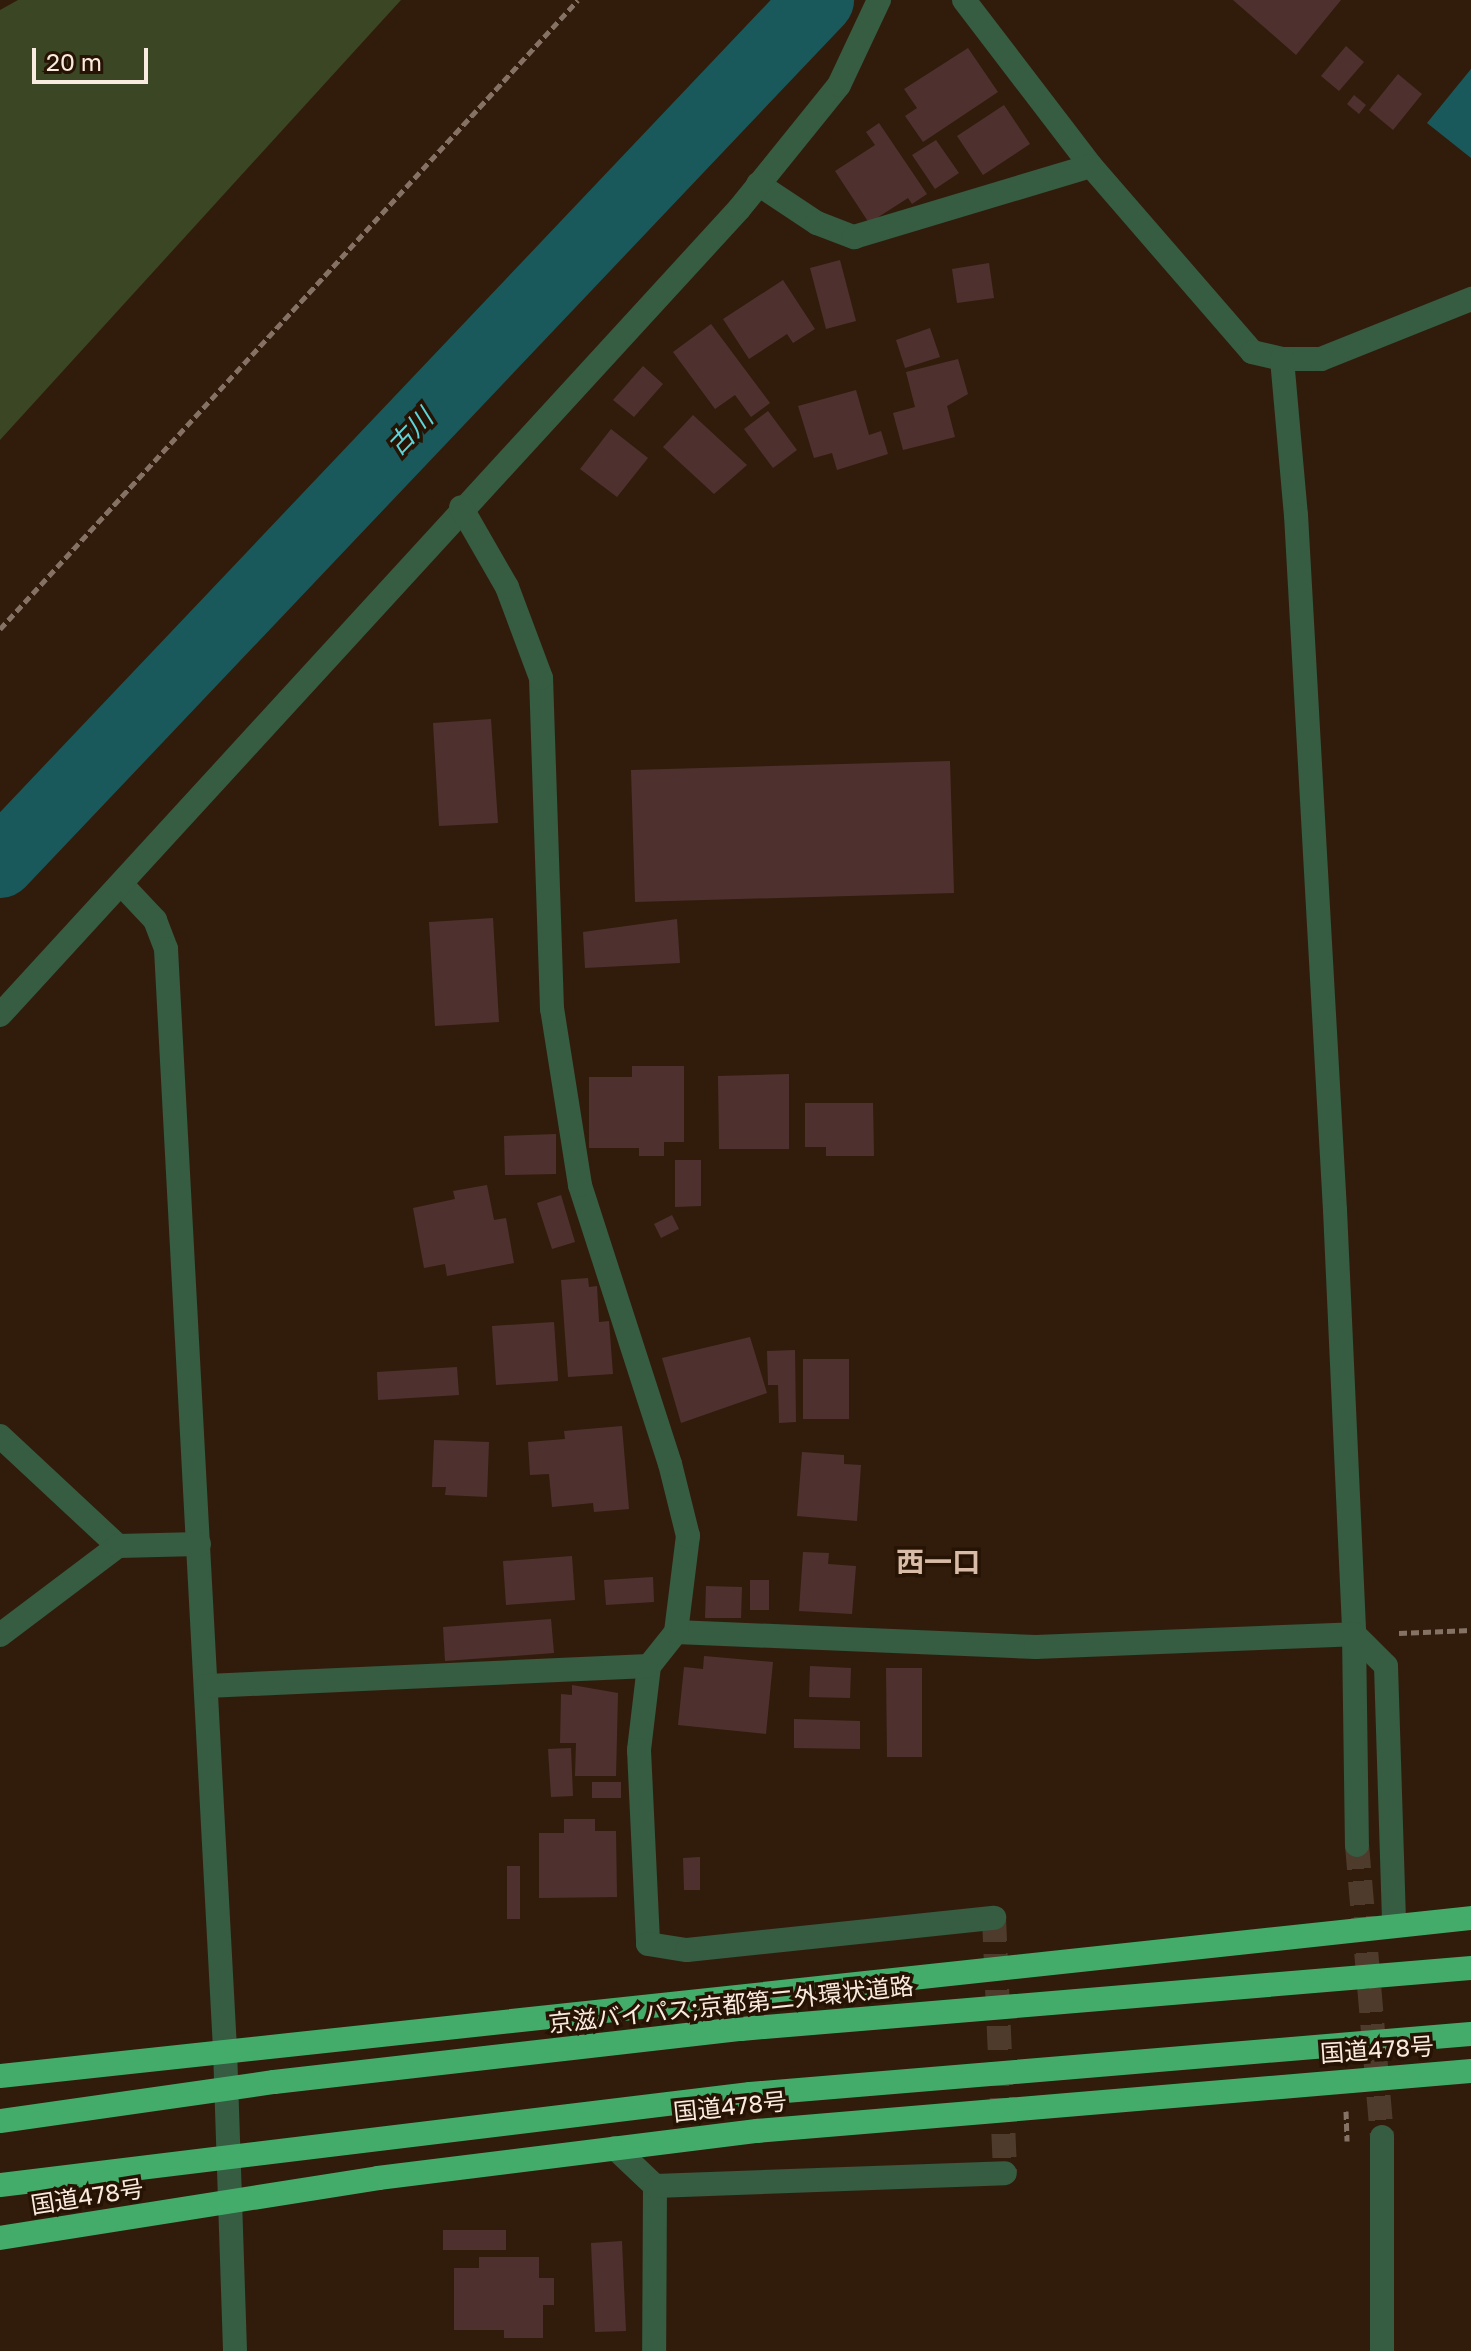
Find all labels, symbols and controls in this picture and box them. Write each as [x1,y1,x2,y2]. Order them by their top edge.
scale bar [36,32,152,82]
text: 20 m [46,47,102,76]
water label: 古川 [381,402,439,462]
district label: 西一口 [896,1545,980,1579]
street label: 京滋バイパス;京都第二外環状道路 [547,1970,915,2038]
street label: 国道478号 [1319,2031,1435,2067]
street label: 国道478号 [672,2086,788,2126]
street label: 国道478号 [28,2173,146,2219]

